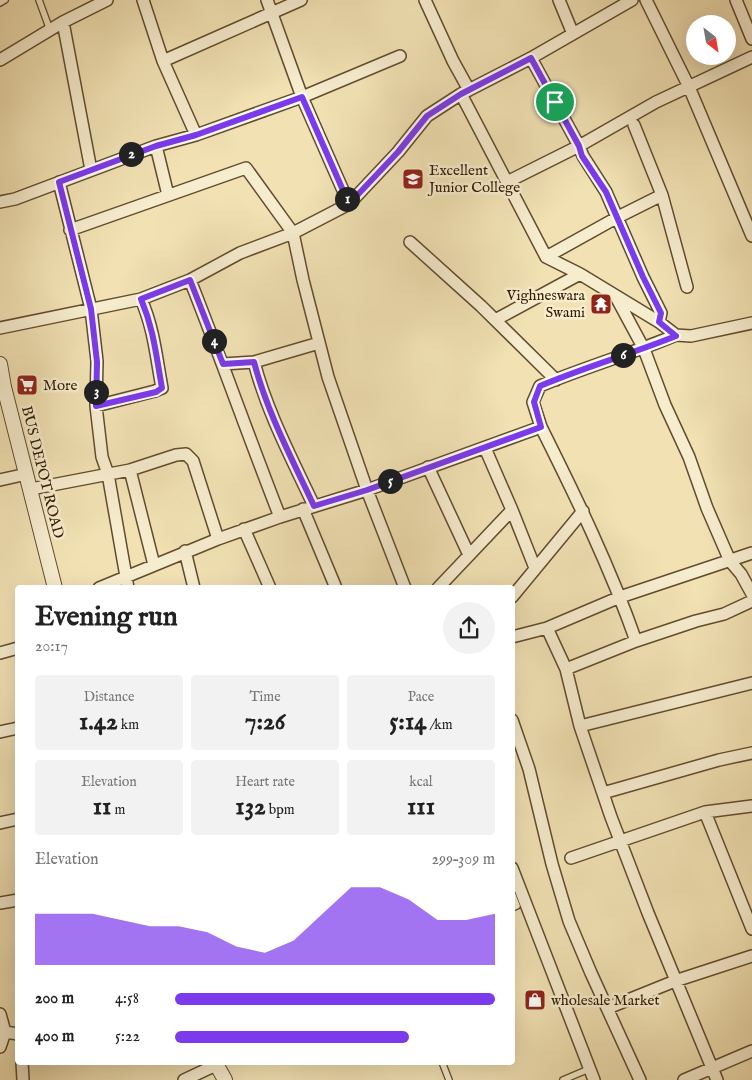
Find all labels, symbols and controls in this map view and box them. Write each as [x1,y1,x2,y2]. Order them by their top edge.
north arrow [686,15,736,65]
map controls [686,15,736,65]
pin [534,81,576,123]
icon: arrive [541,88,569,116]
pin: 2 [118,142,144,166]
text: 2 [128,145,135,163]
place label: Excellent Junior College [427,161,520,197]
school or university icon: Excellent Junior College [401,167,425,191]
pin: 1 [334,186,360,212]
text: 1 [345,190,350,208]
place label: Vighneswara Swami [506,286,586,322]
temple icon: Vighneswara Swami [589,292,613,316]
pin: 4 [202,328,226,354]
text: 4 [211,332,218,350]
pin: 6 [610,342,636,368]
text: 6 [621,346,626,364]
supermarket icon: More [15,373,39,397]
place label: More [43,376,77,395]
pin: 3 [84,380,108,404]
text: 3 [94,383,99,401]
street label: BUS DEPOT ROAD [17,404,68,540]
pin: 5 [378,468,402,494]
text: 5 [388,472,393,490]
text: Evening run [35,600,178,635]
button: share [443,602,495,654]
text: 20:17 [35,637,68,657]
text: Distance [84,688,134,706]
text: Time [249,688,281,706]
text: Pace [408,688,434,706]
text: 1.42 [79,706,118,738]
text: 7:26 [245,706,285,738]
text: 5:14 [389,706,427,738]
text: km [118,716,139,734]
text: /km [427,716,453,734]
text: Elevation [81,773,137,791]
text: Heart rate [235,773,295,791]
text: kcal [409,773,433,791]
text: 11 [93,791,111,823]
text: 132 [235,791,266,823]
text: 111 [407,791,435,823]
text: m [111,801,125,819]
text: bpm [266,801,295,819]
text: Elevation [35,850,98,870]
text: 299–309 m [432,850,495,870]
shop icon: wholesale Market [523,988,547,1012]
text: 200 m [35,989,74,1009]
text: 4:58 [115,989,139,1009]
place label: wholesale Market [551,991,660,1010]
text: 400 m [35,1027,74,1047]
text: 5:22 [115,1027,140,1047]

